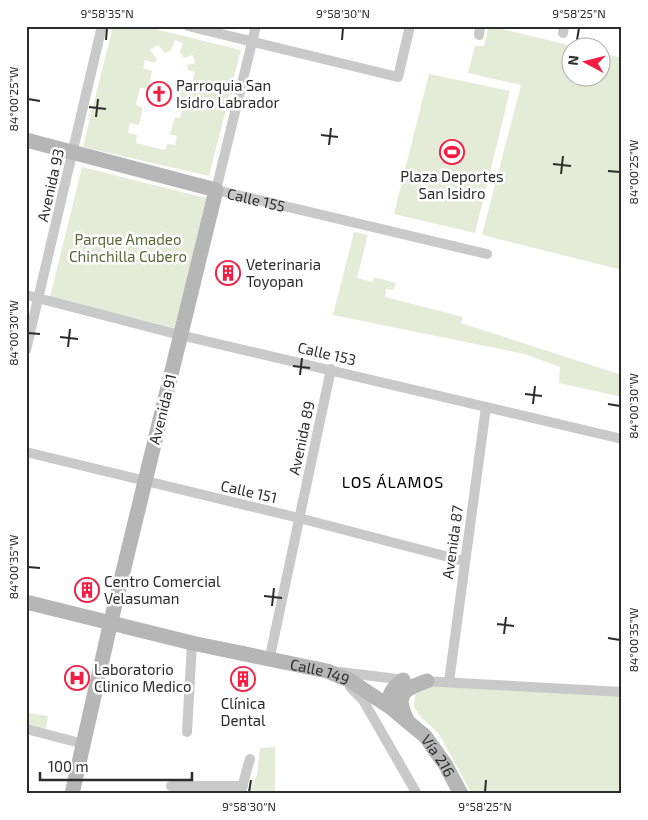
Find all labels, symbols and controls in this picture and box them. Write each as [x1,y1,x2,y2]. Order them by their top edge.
text: 9°58'35"N [80,6,134,20]
text: 9°58'30"N [316,6,370,20]
text: 9°58'25"N [552,6,606,20]
north arrow [560,38,610,88]
text: N [564,54,582,66]
text: 84°00'25"W [6,67,20,131]
place label: Parroquia San Isidro Labrador [176,76,279,111]
church icon: Parroquia San Isidro Labrador [146,81,172,107]
sports icon: Plaza Deportes San Isidro [439,139,465,165]
text: 84°00'25"W [626,140,640,204]
street label: Avenida 93 [33,147,67,223]
place label: Plaza Deportes San Isidro [400,167,504,202]
street label: Calle 155 [225,184,287,215]
park label: Parque Amadeo Chinchilla Cubero [69,230,187,265]
place label: Veterinaria Toyopan [246,255,321,290]
building icon: Veterinaria Toyopan [215,260,241,286]
text: 84°00'30"W [6,300,20,366]
street label: Calle 153 [296,338,358,368]
street label: Avenida 91 [145,372,179,446]
text: 84°00'30"W [626,373,640,439]
street label: Avenida 89 [284,399,318,477]
district label: LOS ÁLAMOS [342,472,444,491]
street label: Calle 151 [219,476,279,506]
street label: Avenida 87 [438,504,466,580]
text: 84°00'35"W [6,535,20,599]
place label: Centro Comercial Velasuman [104,572,221,607]
building icon: Centro Comercial Velasuman [74,577,100,603]
text: 84°00'35"W [626,608,640,672]
street label: Calle 149 [289,655,352,688]
place label: Laboratorio Clinico Medico [94,660,192,695]
hospital icon: Laboratorio Clinico Medico [64,665,90,691]
building icon: Clínica Dental [230,666,256,692]
place label: Clínica Dental [220,694,266,729]
street label: Vía 216 [418,731,459,780]
scale bar [40,750,192,782]
text: 100 m [48,757,89,775]
text: 9°58'30"N [222,799,276,813]
text: 9°58'25"N [458,799,512,813]

